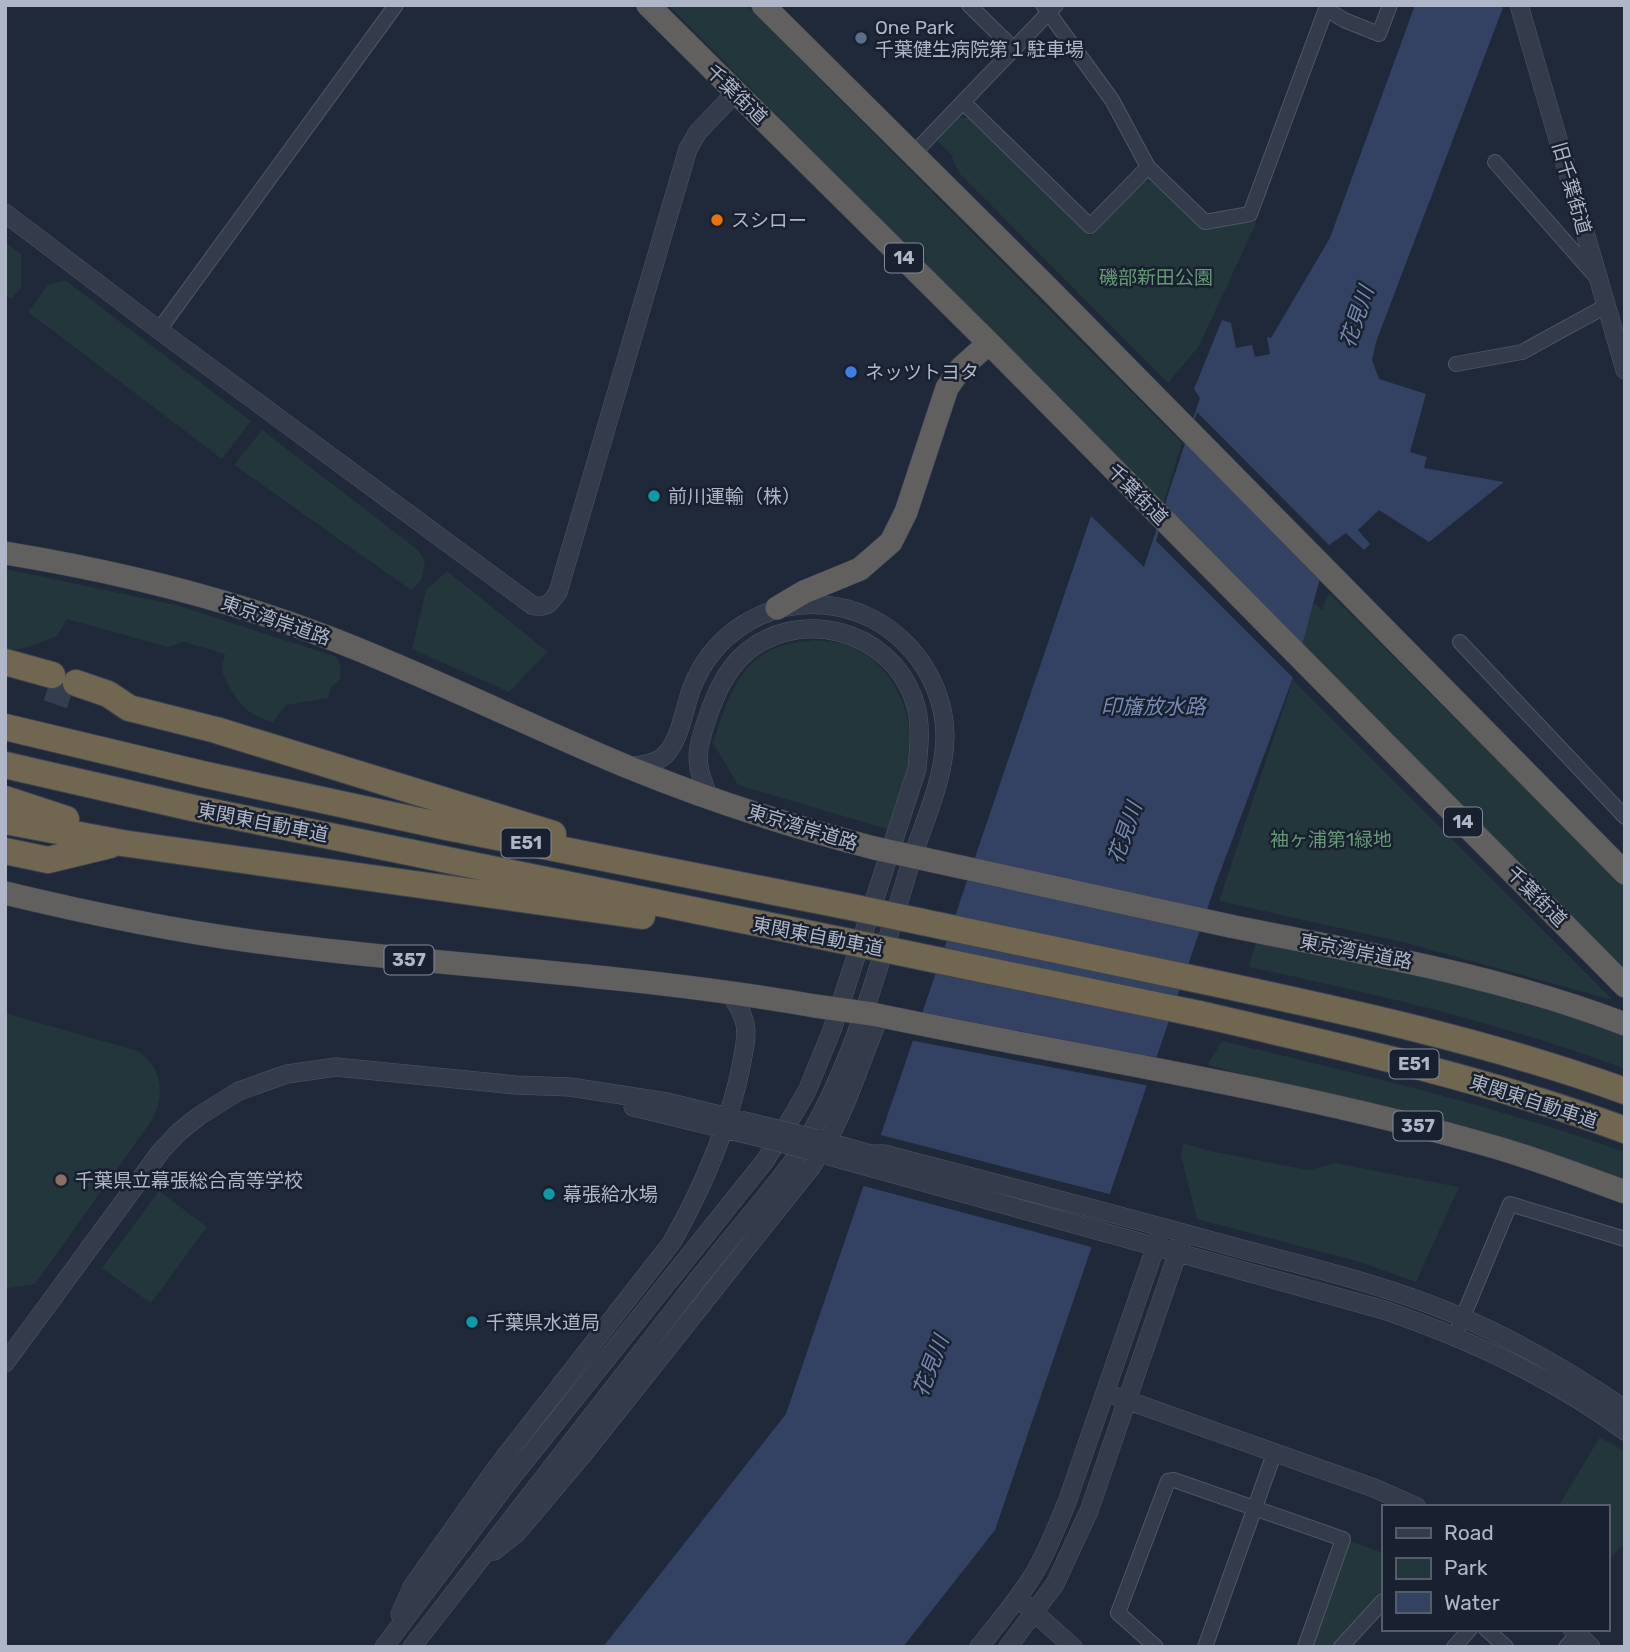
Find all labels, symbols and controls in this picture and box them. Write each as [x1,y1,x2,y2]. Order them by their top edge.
place label: One Park 千葉健生病院第１駐車場 [875,16,1084,61]
marker: One Park 千葉健生病院第１駐車場 [853,30,869,46]
street label: 千葉街道 [701,60,772,129]
street label: 旧千葉街道 [1547,139,1596,237]
place label: スシロー [731,209,807,232]
marker: スシロー [709,212,725,228]
road number: 14 [885,244,923,272]
park label: 磯部新田公園 [1099,266,1213,289]
water label: 花見川 [1334,281,1379,351]
place label: ネッツトヨタ [865,361,979,384]
marker: ネッツトヨタ [843,364,859,380]
street label: 千葉街道 [1103,459,1173,529]
place label: 前川運輸（株） [668,485,801,508]
marker: 前川運輸（株） [646,488,662,504]
street label: 東京湾岸道路 [218,591,333,650]
water label: 印旛放水路 [1101,694,1207,719]
water label: 花見川 [1102,797,1147,867]
street label: 東関東自動車道 [195,799,330,846]
street label: 東京湾岸道路 [745,800,861,855]
road number: 14 [1444,808,1482,836]
road number: E51 [502,828,550,858]
park label: 袖ヶ浦第1緑地 [1270,828,1392,851]
street label: 千葉街道 [1502,861,1572,931]
street label: 東関東自動車道 [750,913,885,960]
street label: 東京湾岸道路 [1298,929,1414,974]
road number: 357 [384,945,434,974]
road number: E51 [1390,1050,1438,1078]
street label: 東関東自動車道 [1467,1070,1601,1133]
road number: 357 [1394,1112,1442,1140]
place label: 千葉県立幕張総合高等学校 [75,1169,303,1192]
marker: 千葉県立幕張総合高等学校 [53,1172,69,1188]
place label: 幕張給水場 [563,1183,658,1206]
marker: 幕張給水場 [541,1186,557,1202]
place label: 千葉県水道局 [486,1311,600,1334]
marker: 千葉県水道局 [464,1314,480,1330]
water label: 花見川 [908,1330,954,1400]
legend [1382,1505,1609,1631]
text: Road [1444,1520,1494,1545]
text: Park [1444,1555,1488,1580]
text: Water [1444,1590,1500,1615]

